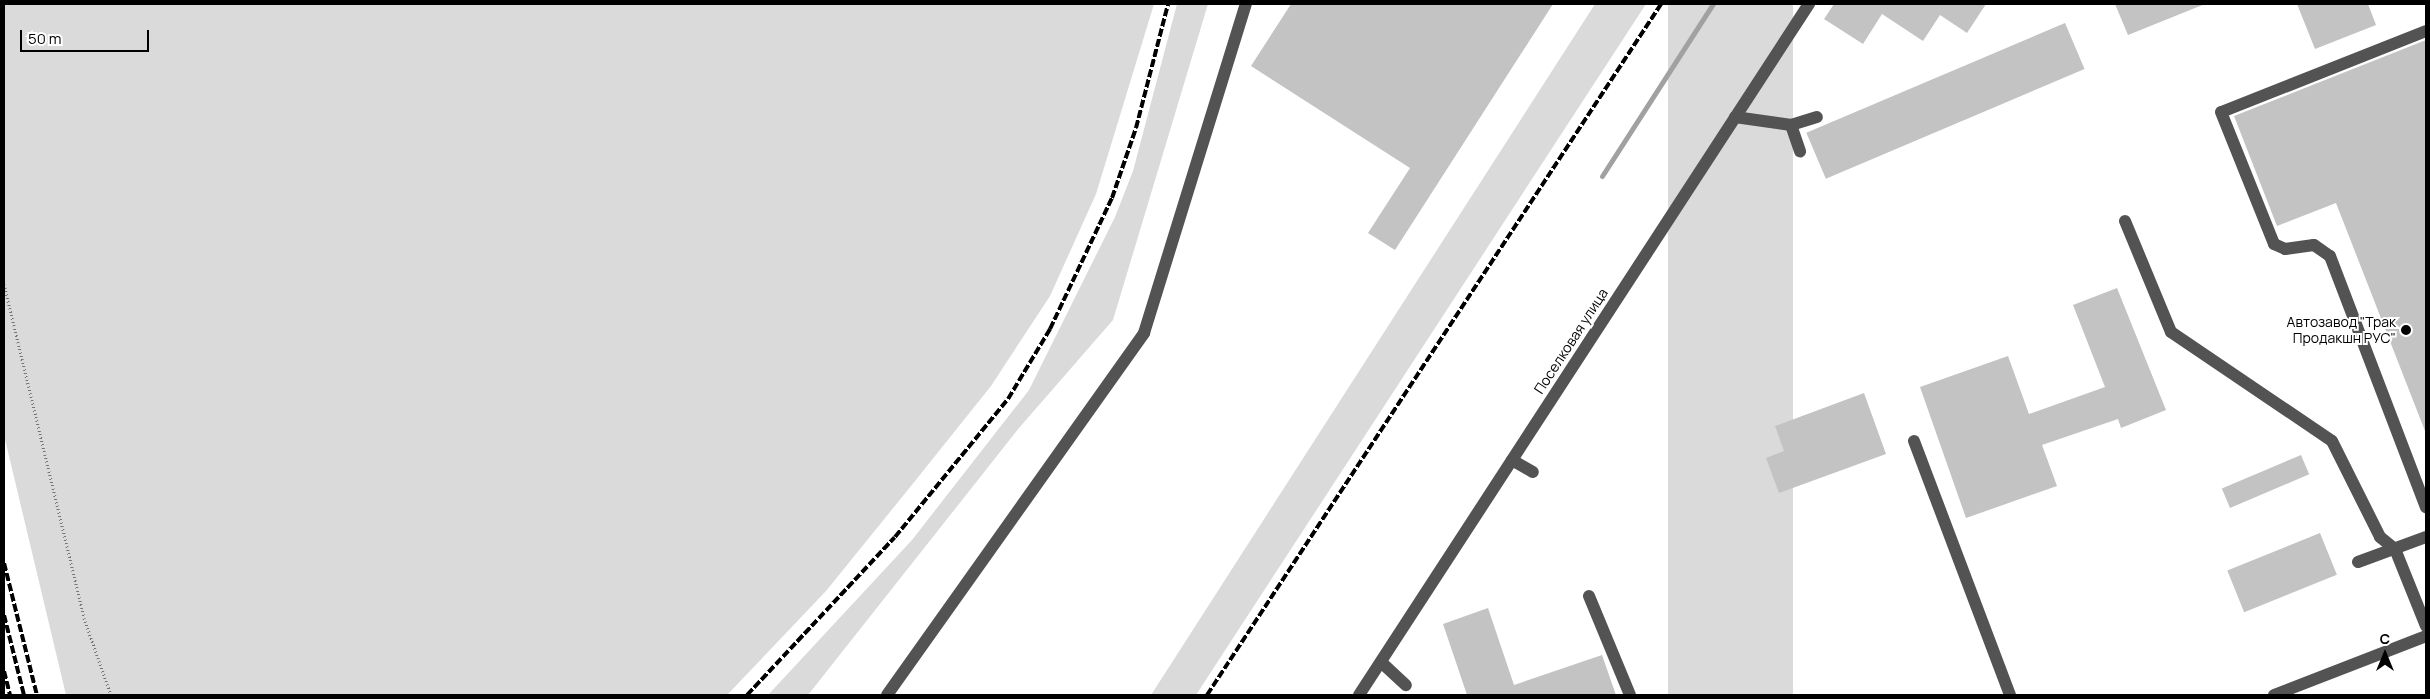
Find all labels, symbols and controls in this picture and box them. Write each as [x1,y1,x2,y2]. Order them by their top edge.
scale bar [22,20,151,52]
text: 50 m [28,28,62,49]
street label: Поселковая улица [1531,285,1611,397]
place label: Автозавод "Трак Продакшн РУС" [2287,314,2396,347]
marker: Автозавод "Трак Продакшн РУС" [2400,324,2412,336]
north arrow [2360,629,2410,679]
text: С [2380,629,2390,648]

